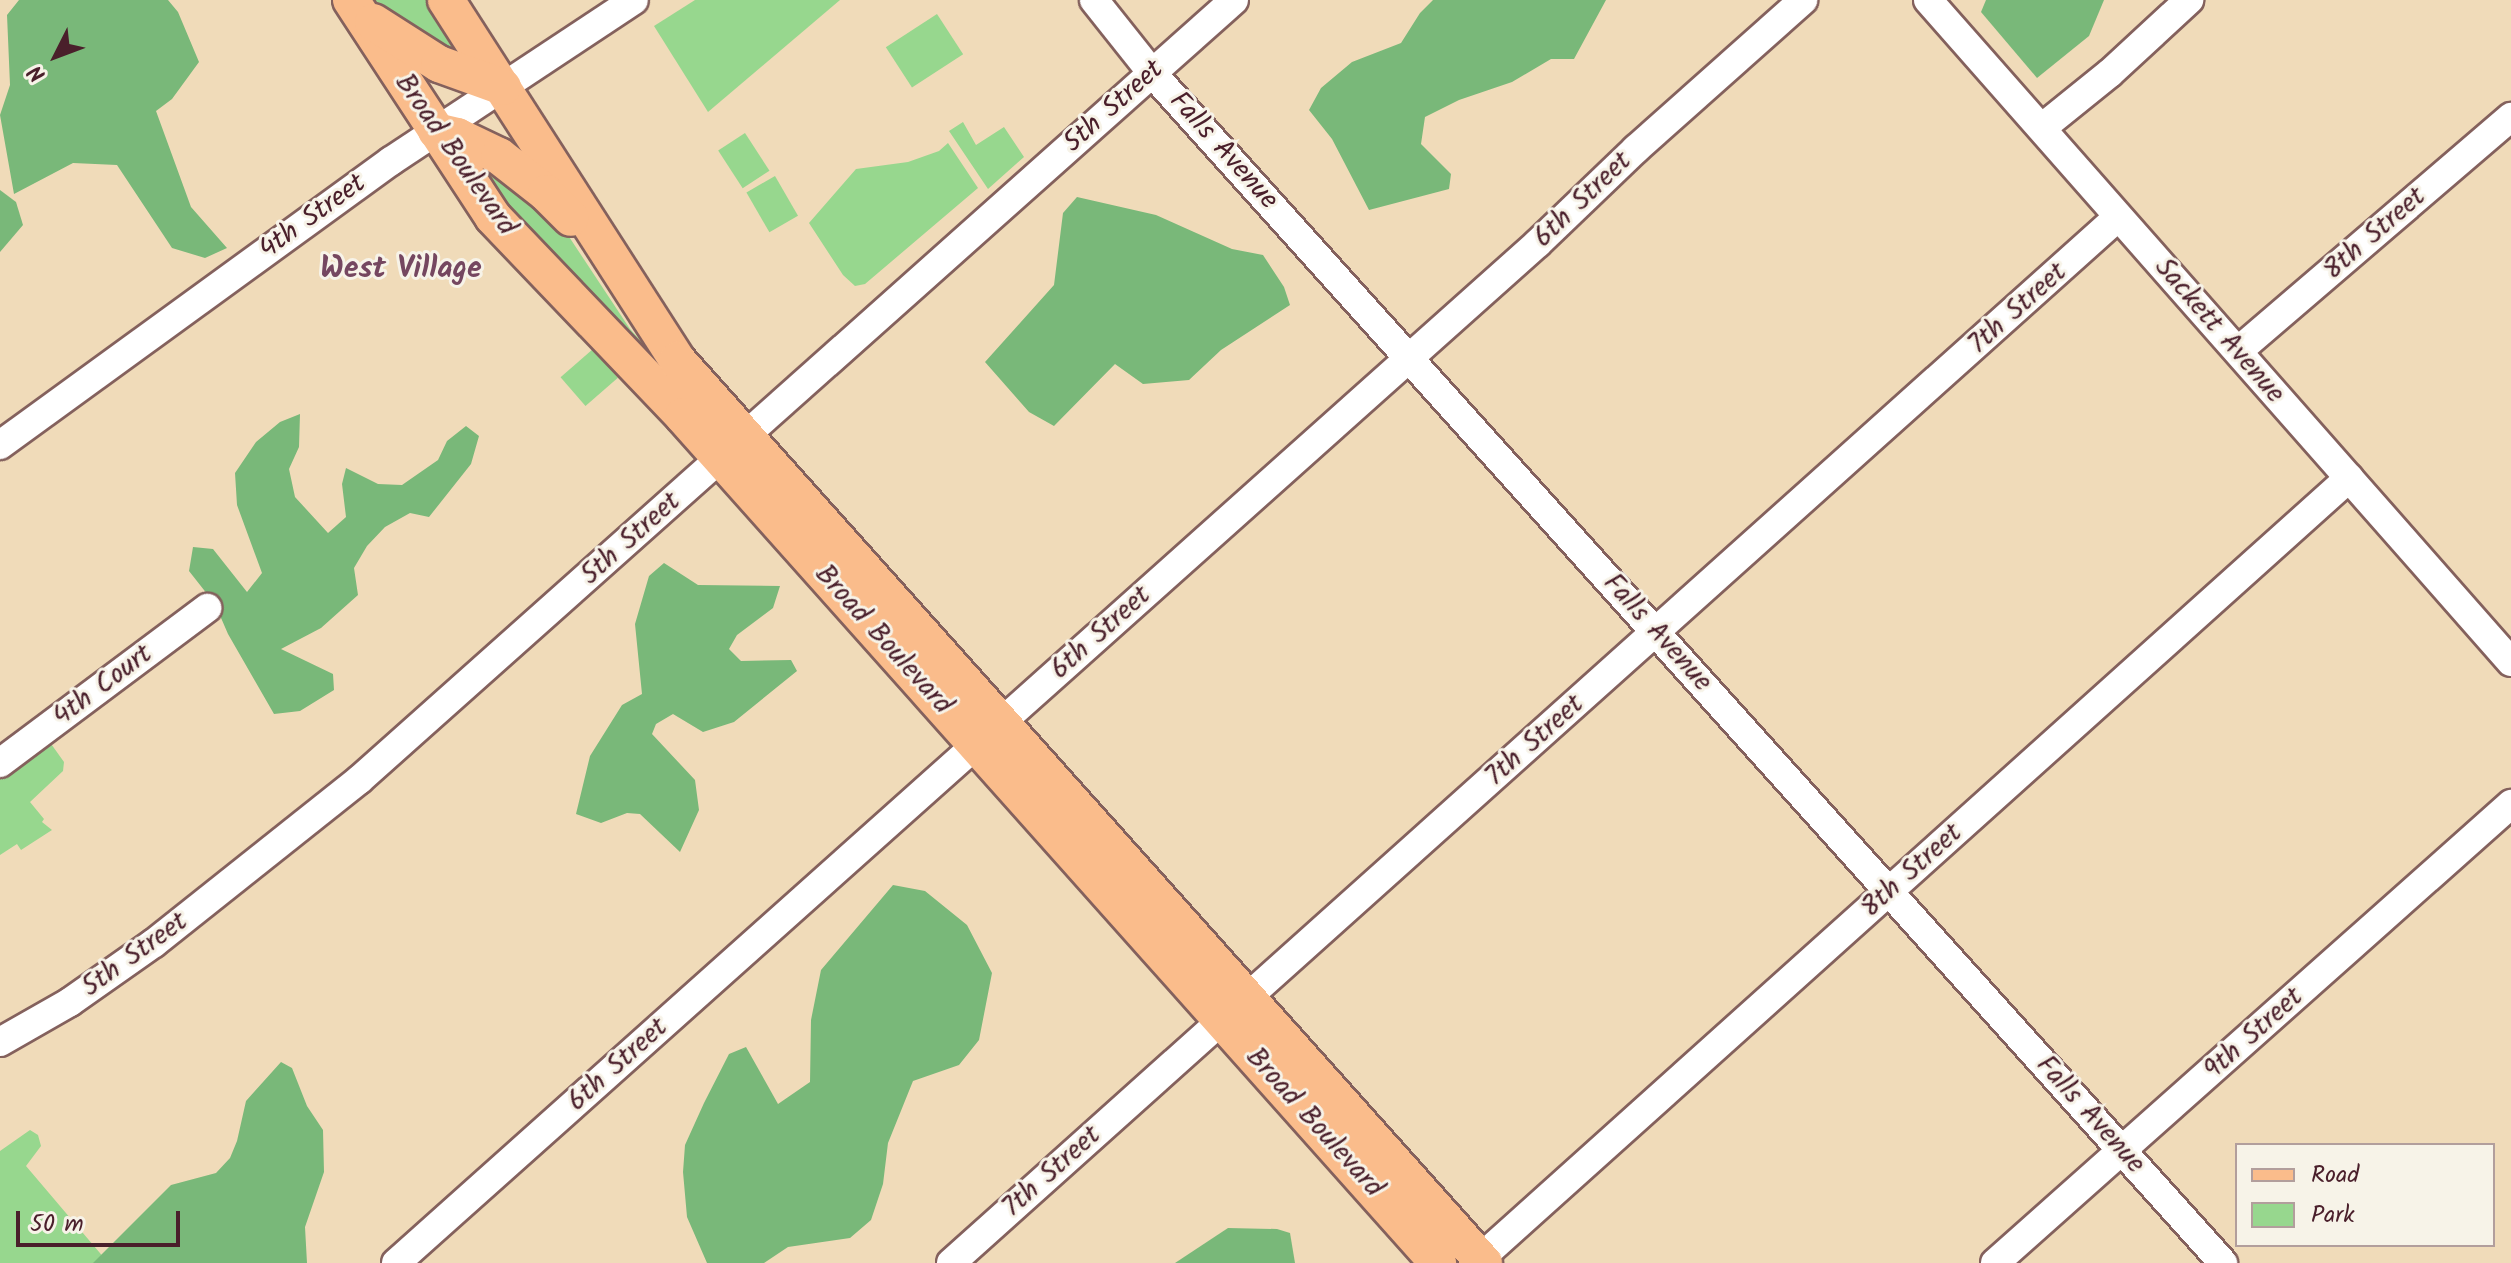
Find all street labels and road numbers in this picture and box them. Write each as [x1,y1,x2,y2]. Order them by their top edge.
street label: 5th Street [1057,53,1171,161]
street label: Broad Boulevard [387,68,523,242]
street label: Falls Avenue [1161,85,1285,217]
street label: 6th Street [1527,145,1639,255]
street label: 4th Street [253,167,373,267]
street label: 8th Street [2317,180,2433,288]
street label: Sackett Avenue [2147,251,2291,411]
street label: 7th Street [1962,256,2074,362]
street label: 5th Street [574,485,688,593]
street label: Broad Boulevard [807,558,959,722]
street label: Falls Avenue [1595,567,1719,699]
street label: 6th Street [1044,579,1158,687]
street label: 4th Court [47,638,159,734]
street label: 7th Street [1479,688,1591,794]
street label: 8th Street [1854,817,1970,925]
street label: 5th Street [75,905,195,1005]
street label: 9th Street [2198,981,2310,1087]
street label: 6th Street [561,1011,675,1119]
street label: Broad Boulevard [1238,1041,1390,1205]
street label: Falls Avenue [2028,1049,2152,1181]
street label: 7th Street [996,1119,1108,1225]

